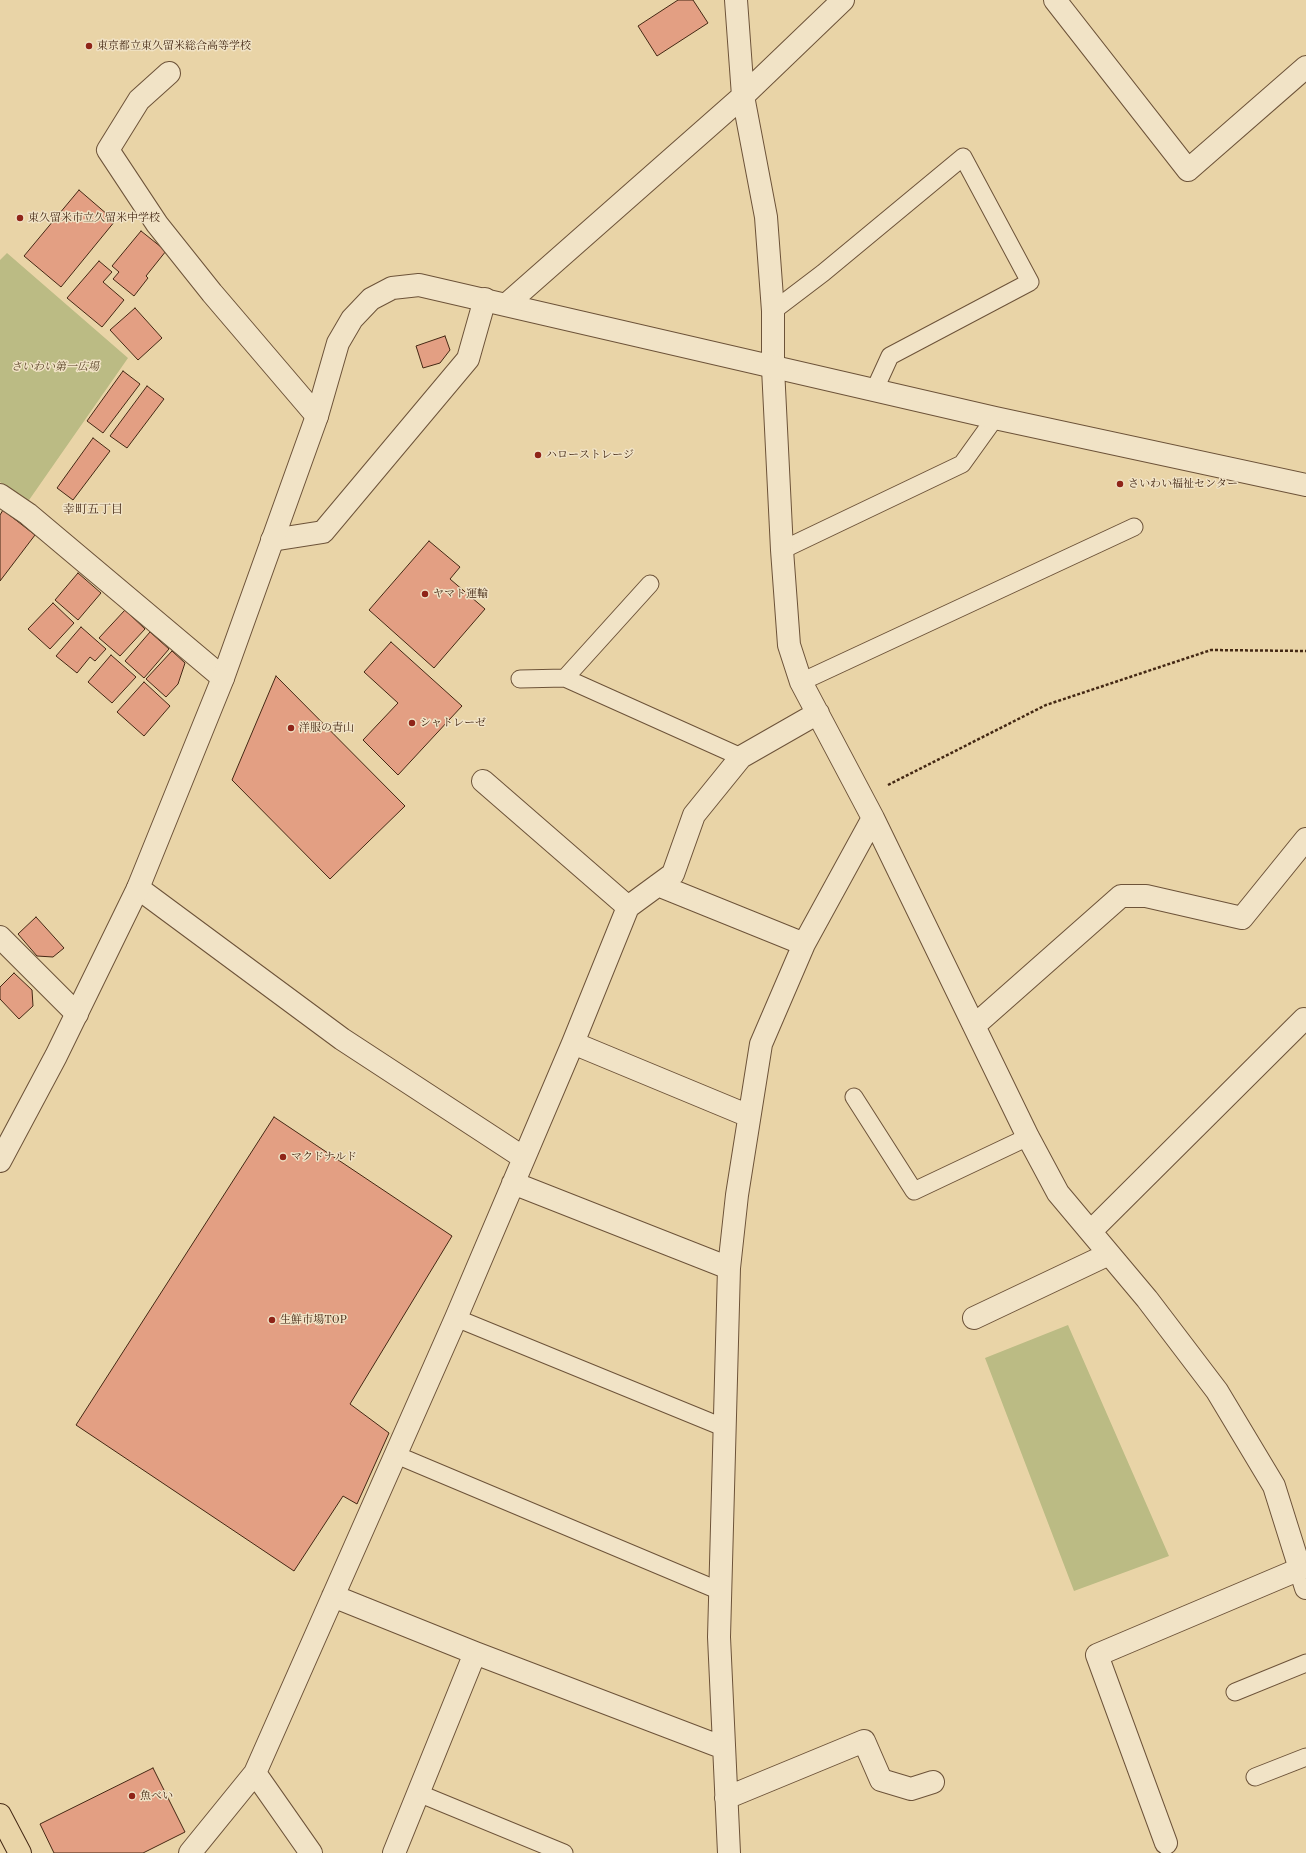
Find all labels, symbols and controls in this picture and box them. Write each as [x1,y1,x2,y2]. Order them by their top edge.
place label: 東京都立東久留米総合高等学校 [97,39,251,53]
marker: 東京都立東久留米総合高等学校 [84,41,94,51]
place label: 東久留米市立久留米中学校 [28,211,160,225]
marker: 東久留米市立久留米中学校 [15,213,25,223]
park label: さいわい第一広場 [11,360,99,374]
place label: ハローストレージ [546,448,634,462]
marker: ハローストレージ [533,450,543,460]
place label: さいわい福祉センター [1128,477,1238,491]
marker: さいわい福祉センター [1115,479,1125,489]
district label: 幸町五丁目 [63,503,123,517]
place label: ヤマト運輸 [433,587,488,601]
marker: ヤマト運輸 [420,589,430,599]
place label: シャトレーゼ [420,716,486,730]
marker: シャトレーゼ [407,718,417,728]
place label: 洋服の青山 [299,721,354,735]
marker: 洋服の青山 [286,723,296,733]
place label: マクドナルド [291,1150,357,1164]
marker: マクドナルド [278,1152,288,1162]
place label: 生鮮市場TOP [280,1313,347,1327]
marker: 生鮮市場TOP [267,1315,277,1325]
place label: 魚べい [140,1789,173,1803]
marker: 魚べい [127,1791,137,1801]

